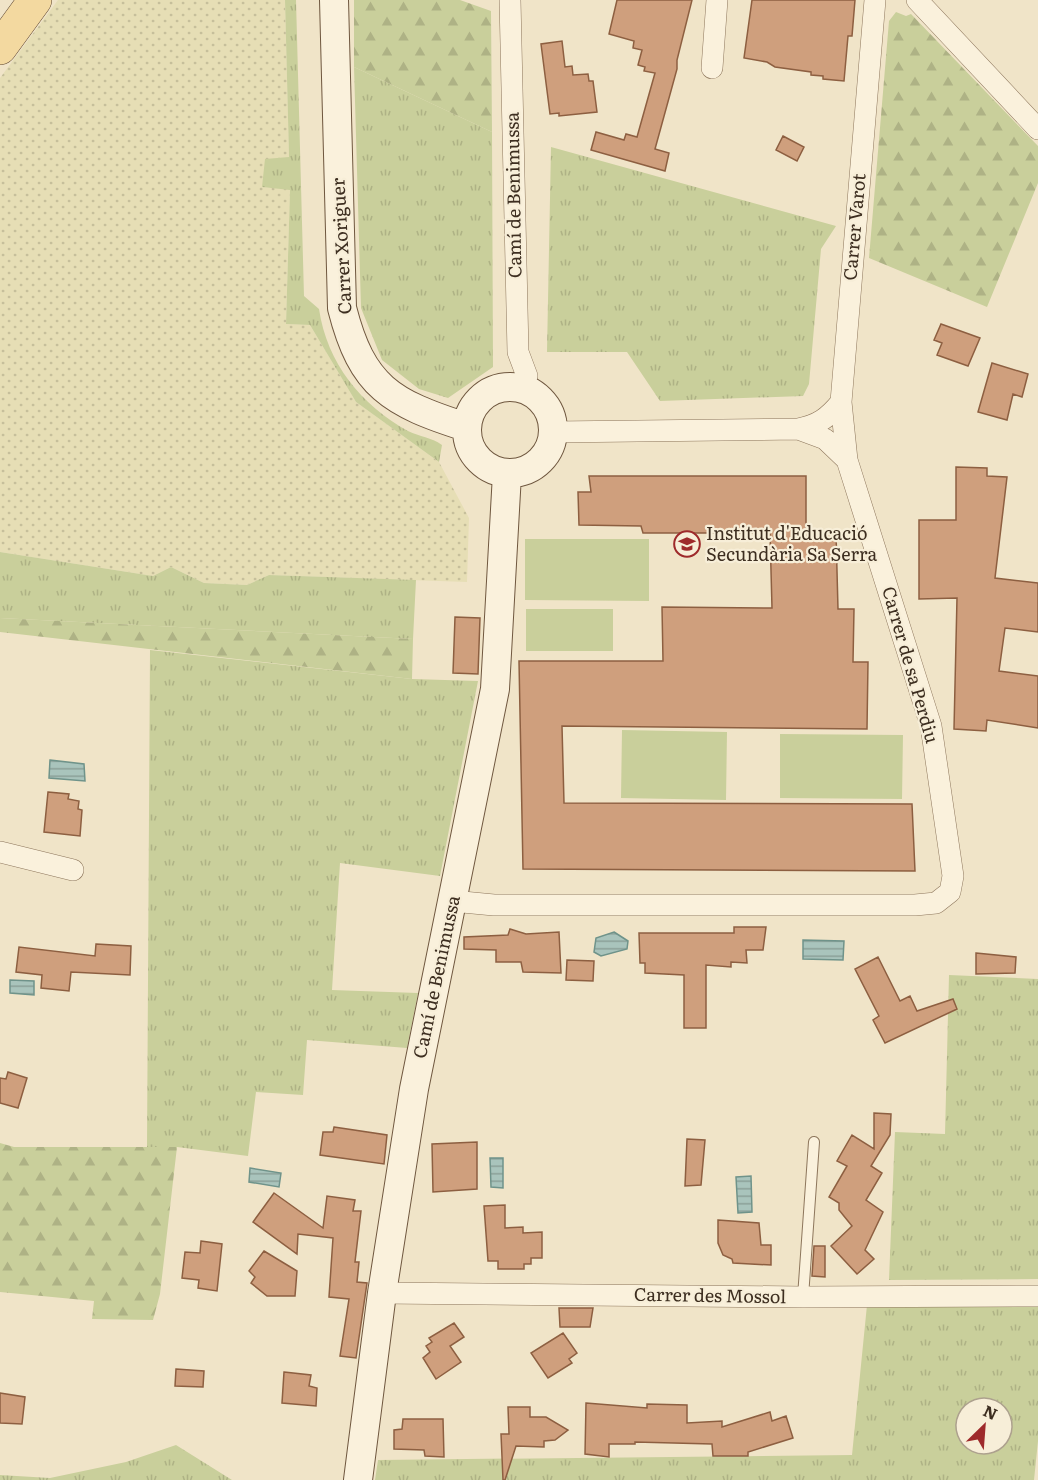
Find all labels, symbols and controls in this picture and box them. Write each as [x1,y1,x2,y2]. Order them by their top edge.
street label: Camí de Benimussa [498,111,527,278]
street label: Carrer Varot [835,171,872,282]
street label: Carrer Xoriguer [323,177,358,315]
place label: Institut d'Educació Secundària Sa Serra [706,519,877,567]
school or university icon: Institut d'Educació Secundària Sa Serra [672,529,702,559]
street label: Carrer de sa Perdiu [876,583,947,746]
street label: Camí de Benimussa [405,892,466,1061]
street label: Carrer des Mossol [634,1280,786,1309]
north arrow [954,1396,1014,1456]
text: N [980,1398,1002,1425]

